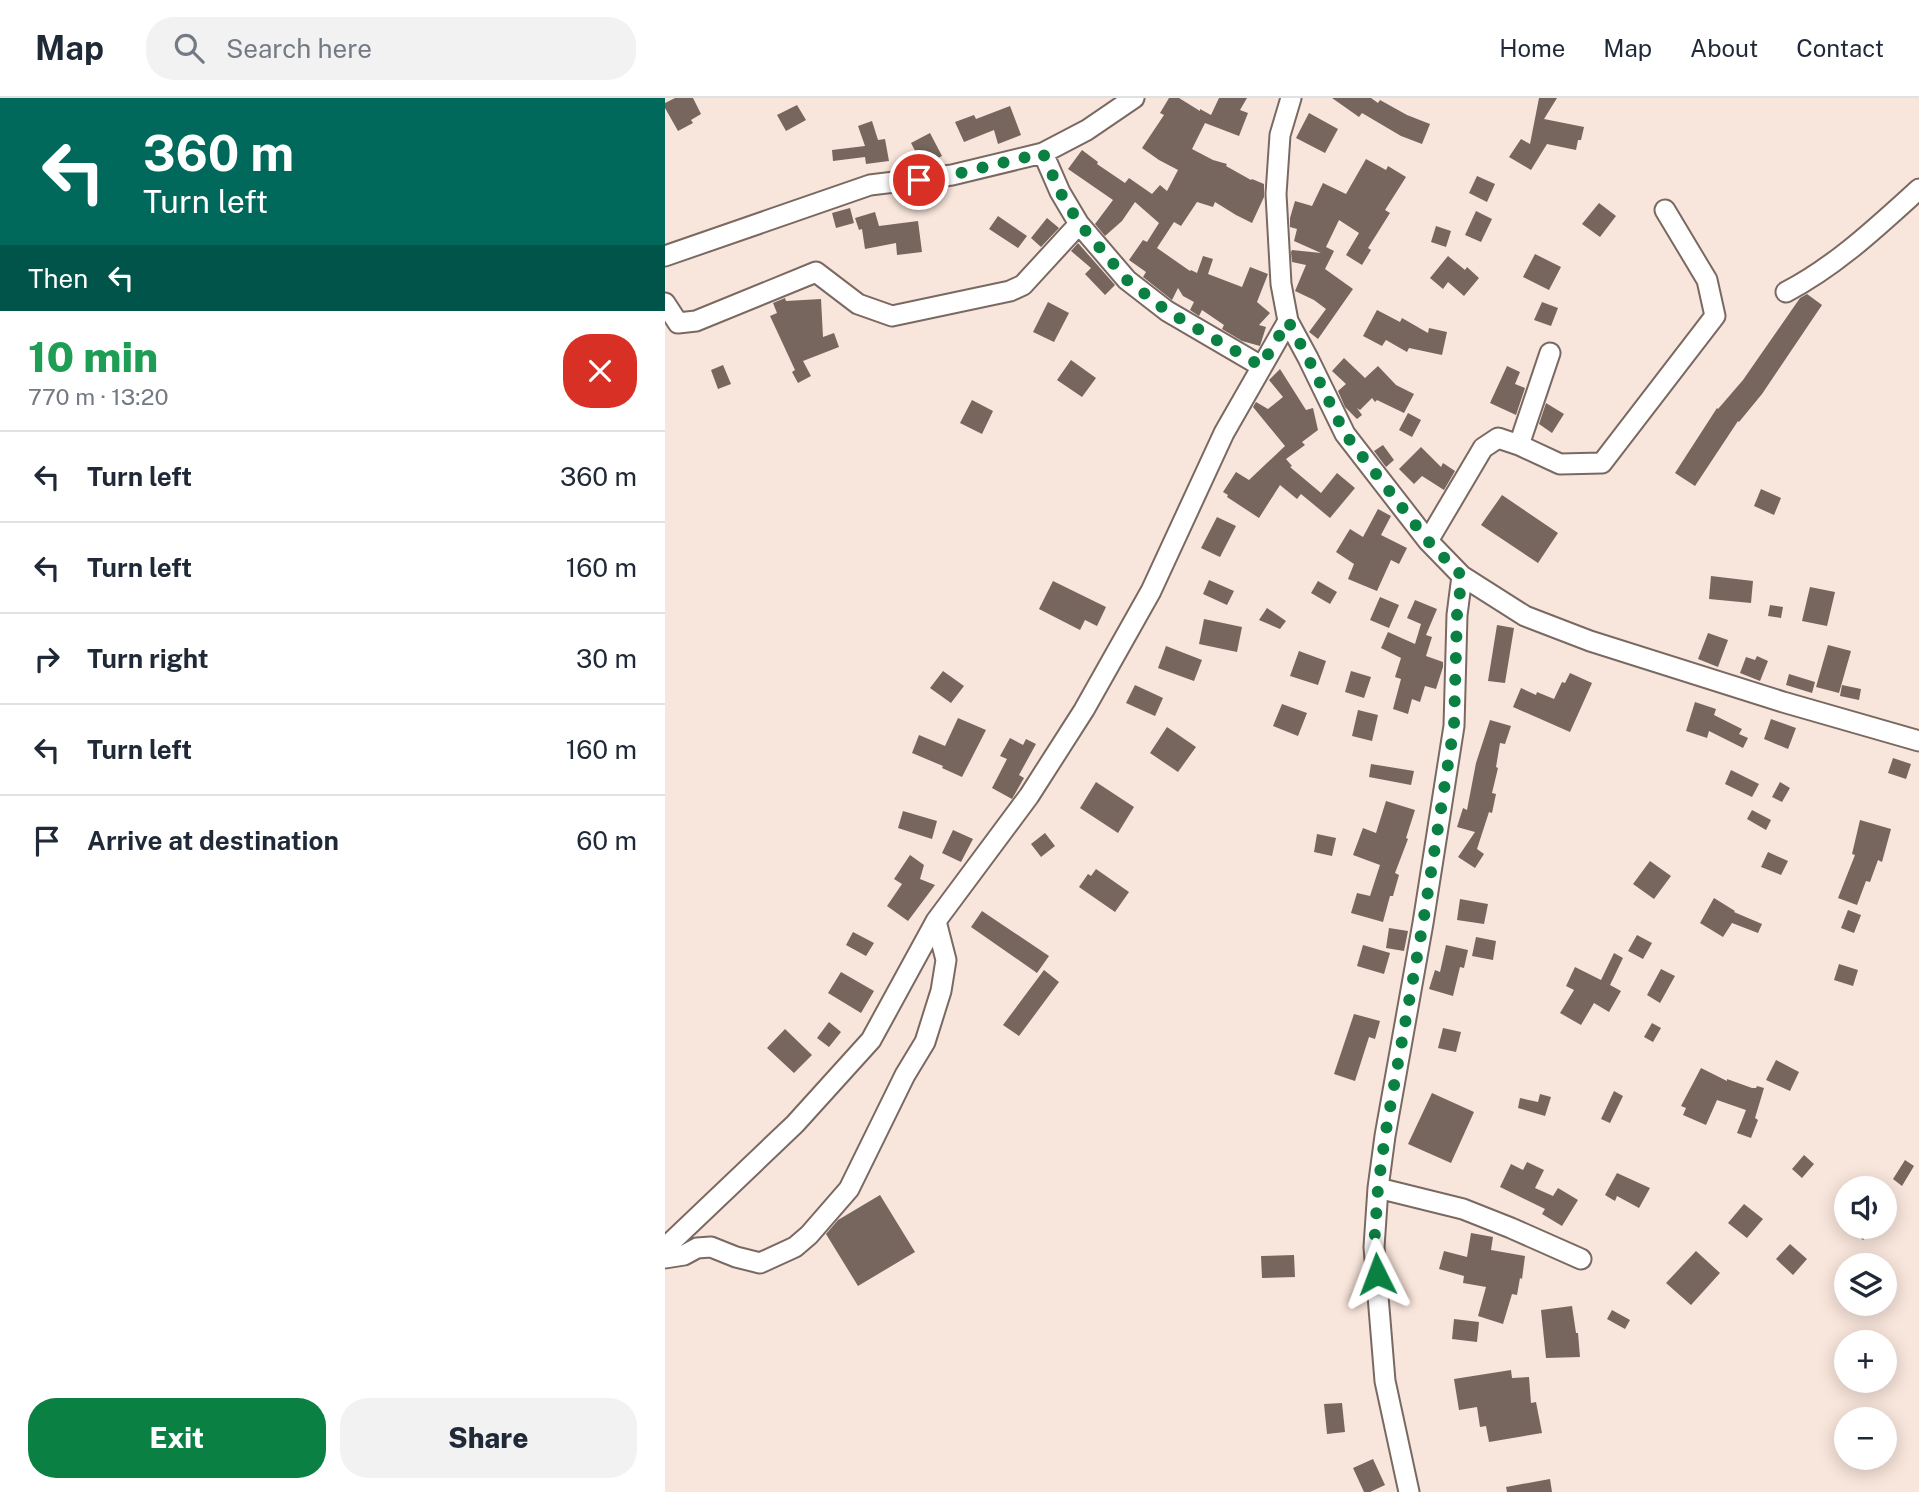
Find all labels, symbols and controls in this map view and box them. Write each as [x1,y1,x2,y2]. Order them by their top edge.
search box [146,17,636,80]
text: Map [35,29,104,67]
icon: search [170,29,208,67]
text: Search here [226,33,372,64]
text: Home [1499,34,1565,62]
text: Map [1603,34,1652,62]
text: About [1690,34,1758,62]
text: Contact [1796,34,1884,62]
text: 360 m [143,124,294,182]
icon: left [28,126,119,217]
pin [889,150,949,210]
icon: arrive [900,161,938,199]
text: Turn left [143,183,268,220]
icon: left [102,259,140,297]
text: Then [28,263,88,294]
text: 10 min [28,332,158,381]
button: close [563,334,637,408]
text: 770 m · 13:20 [28,383,169,410]
icon: left [28,458,66,496]
text: Turn left [87,461,192,492]
text: 360 m [560,461,637,492]
icon: left [28,549,66,587]
text: Turn left [87,552,192,583]
text: 160 m [566,552,637,583]
icon: right [28,640,66,678]
text: Turn right [87,643,209,674]
text: 30 m [576,643,637,674]
icon: left [28,731,66,769]
text: Turn left [87,734,192,765]
text: 160 m [566,734,637,765]
icon: arrive [28,822,66,860]
text: Arrive at destination [87,825,339,856]
text: 60 m [576,825,637,856]
map controls [1834,1176,1897,1470]
button: sound [1834,1176,1897,1239]
position arrow [1340,1237,1414,1311]
button: layers [1834,1253,1897,1316]
button: + [1834,1330,1897,1393]
button: Exit [28,1398,326,1478]
button: Share [340,1398,637,1478]
button: − [1834,1407,1897,1470]

